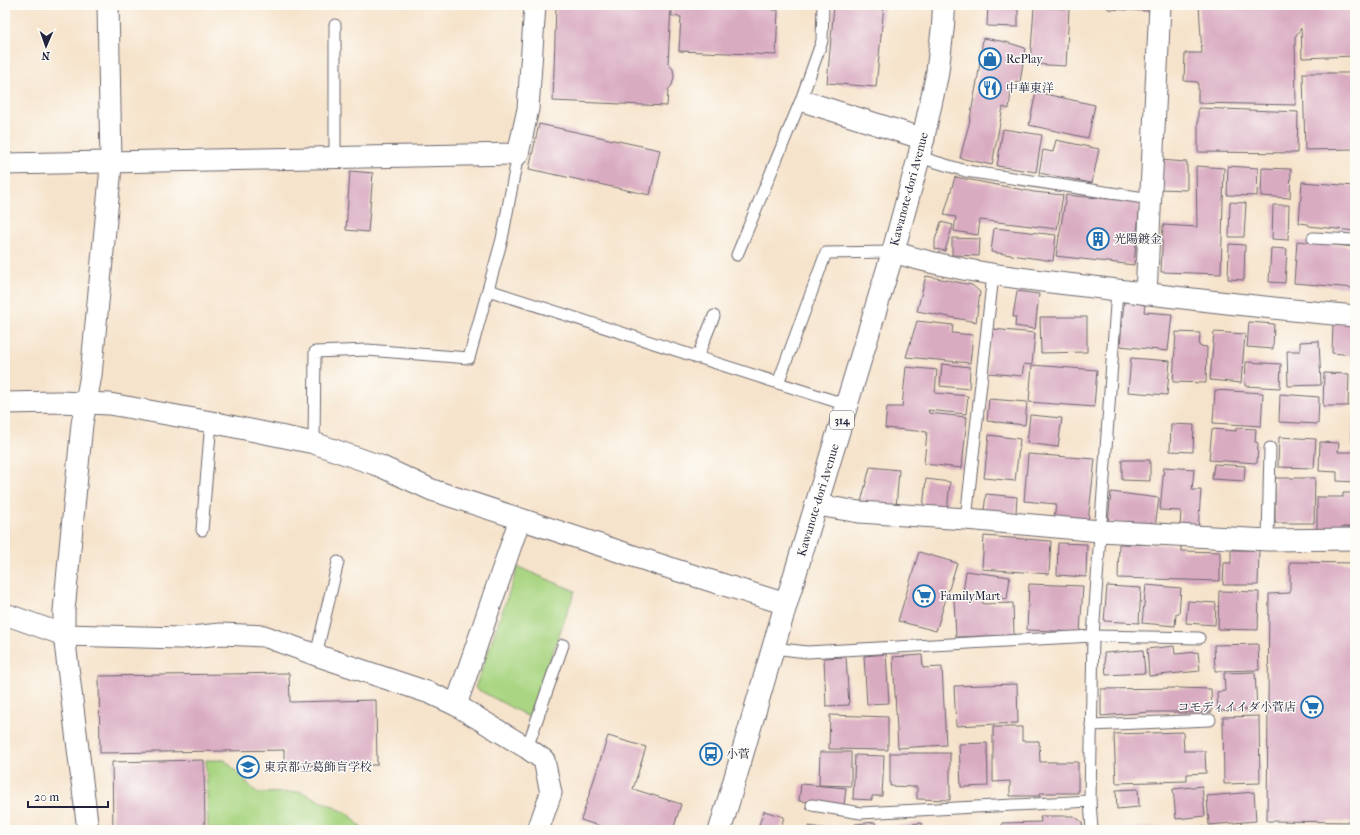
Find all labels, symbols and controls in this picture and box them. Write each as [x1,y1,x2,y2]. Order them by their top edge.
north arrow [26,26,66,66]
shop icon: RePlay [977,46,1003,72]
text: N [41,49,50,62]
place label: RePlay [1006,52,1043,66]
restaurant icon: 中華東洋 [977,75,1003,101]
place label: 中華東洋 [1006,81,1054,95]
street label: Kawanote-dori Avenue [887,130,931,247]
building icon: 光陽鍍金 [1085,226,1111,252]
place label: 光陽鍍金 [1114,232,1162,246]
road number: 314 [830,411,854,429]
street label: Kawanote-dori Avenue [794,442,842,558]
supermarket icon: FamilyMart [911,583,937,609]
place label: FamilyMart [940,589,1001,603]
supermarket icon: コモディイイダ小菅店 [1299,694,1325,720]
place label: コモディイイダ小菅店 [1178,700,1296,714]
bus stop icon: 小菅 [698,741,724,767]
place label: 小菅 [726,747,750,761]
school or university icon: 東京都立葛飾盲学校 [235,754,261,780]
place label: 東京都立葛飾盲学校 [264,760,372,774]
scale bar [28,783,108,809]
text: 20 m [34,790,59,804]

